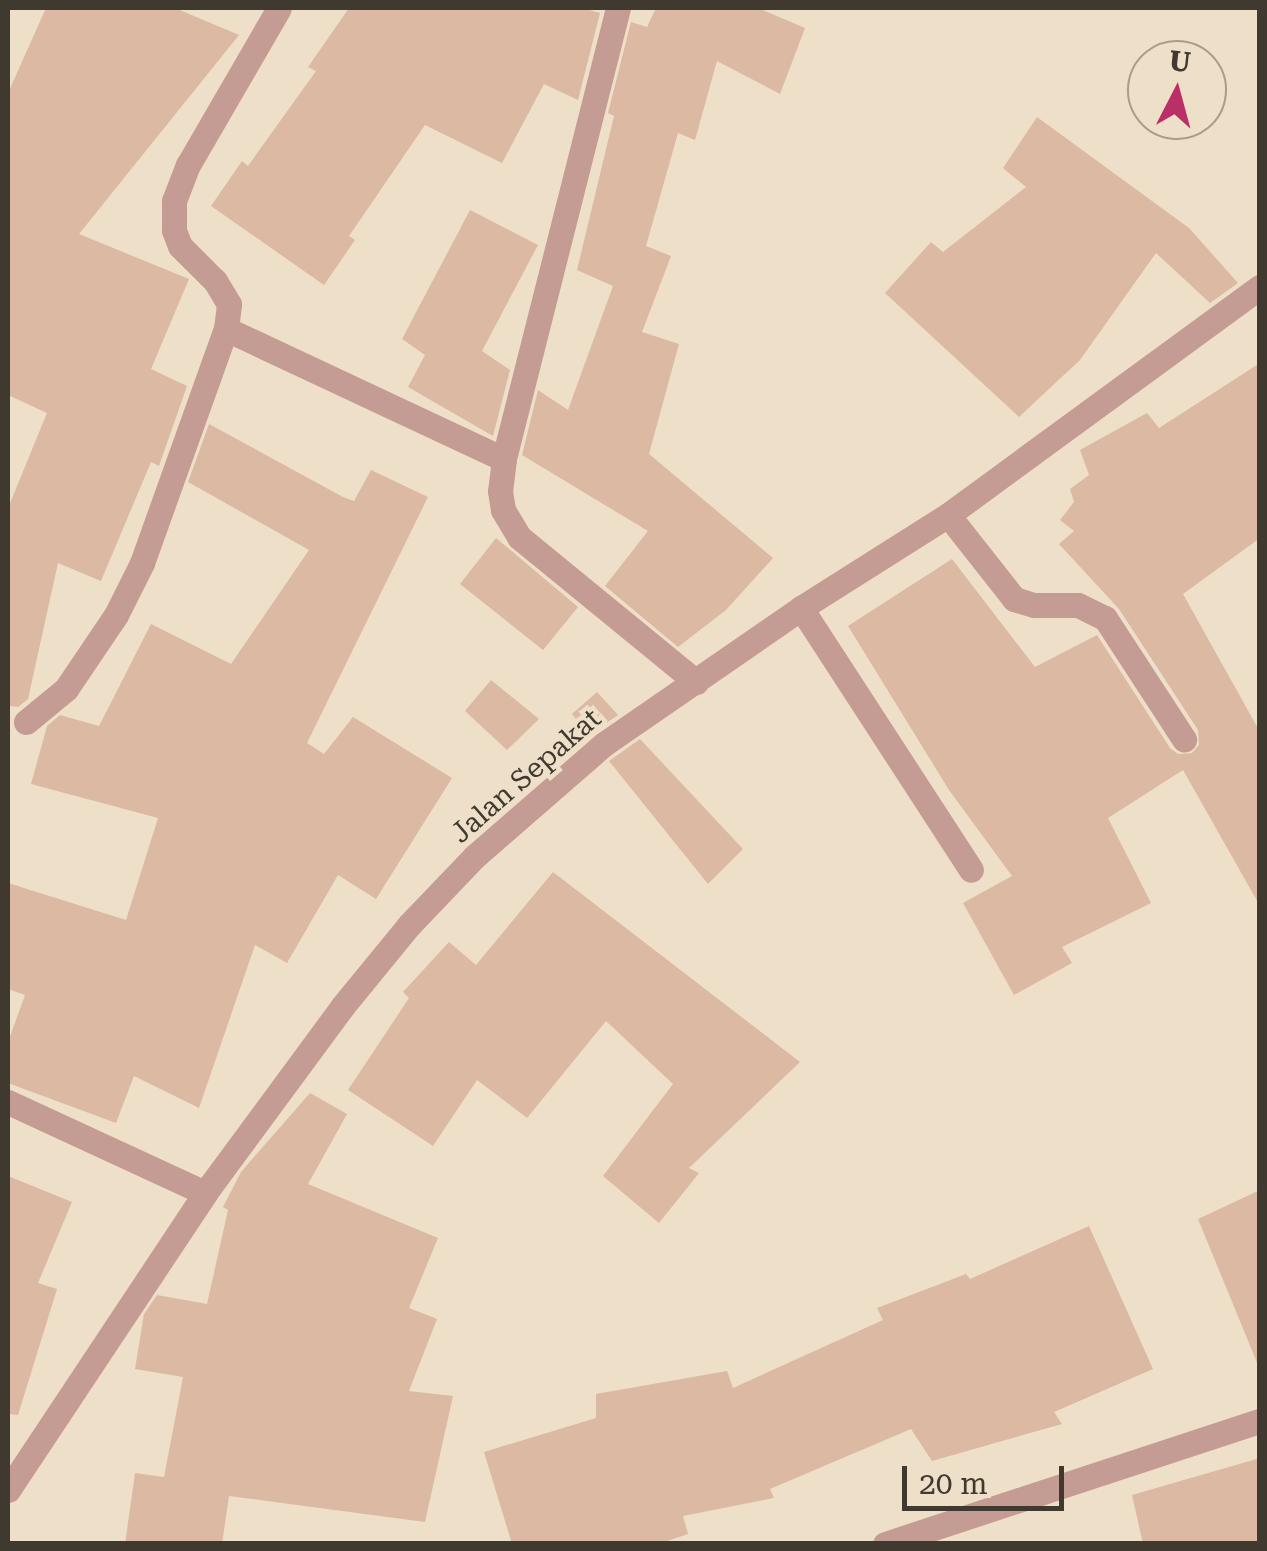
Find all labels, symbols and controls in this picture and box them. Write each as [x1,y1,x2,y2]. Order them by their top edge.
north arrow [1127,40,1227,140]
text: U [1168,44,1192,79]
street label: Jalan Sepakat [444,702,608,850]
scale bar [907,1446,1070,1508]
text: 20 m [919,1466,988,1501]

